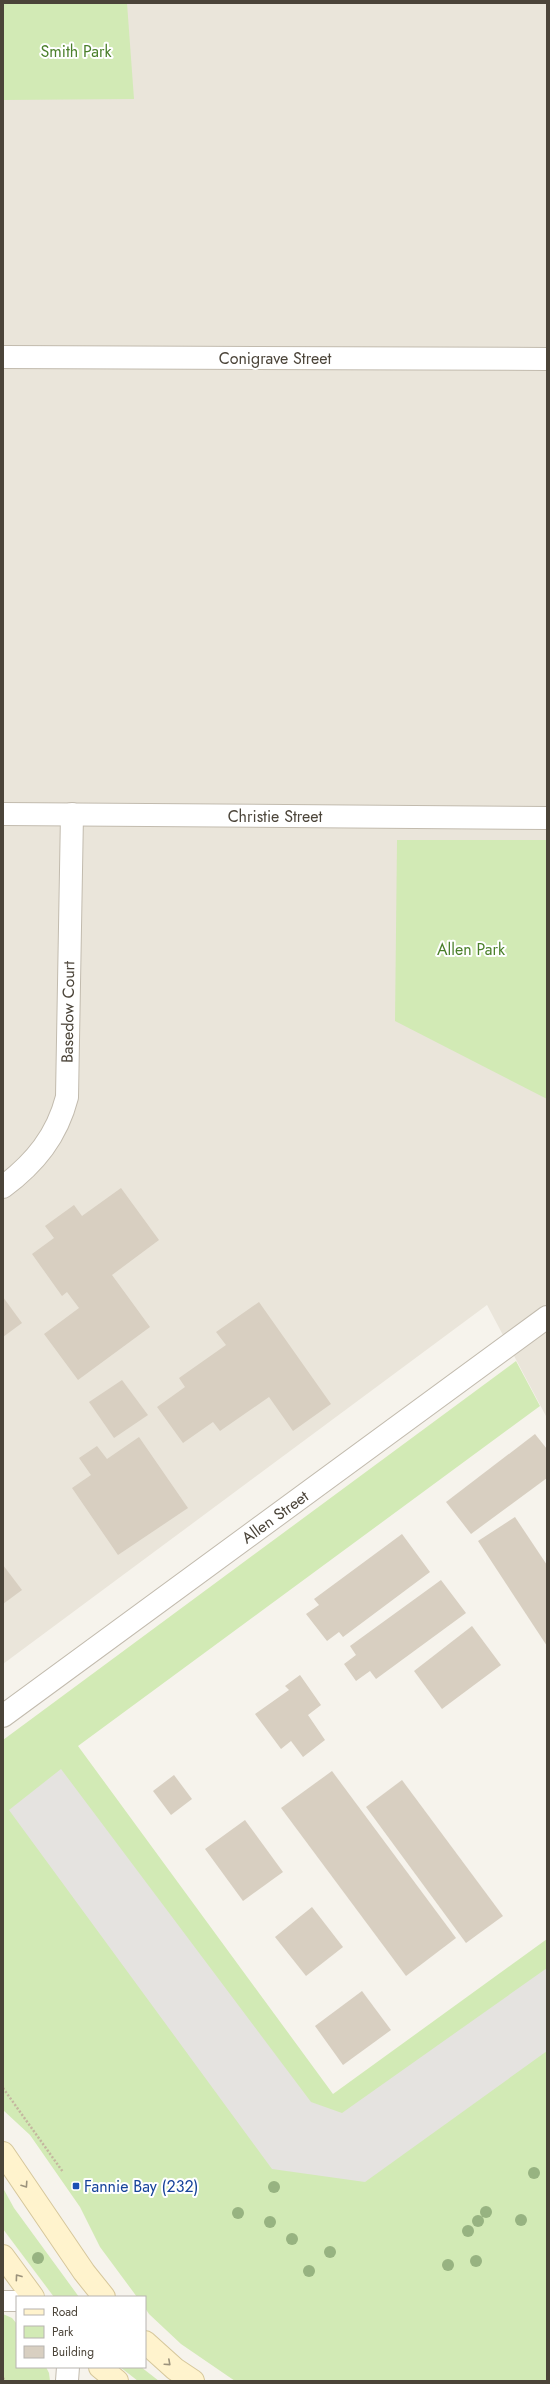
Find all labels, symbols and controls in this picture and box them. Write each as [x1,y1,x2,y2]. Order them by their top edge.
park label: Smith Park [41,40,112,63]
street label: Conigrave Street [219,347,331,370]
street label: Christie Street [228,805,322,828]
park label: Allen Park [437,938,506,961]
street label: Basedow Court [56,961,80,1063]
street label: Allen Street [237,1485,313,1549]
place label: Fannie Bay (232) [84,2175,198,2198]
one-way arrow [20,2181,27,2188]
marker: Fannie Bay (232) [71,2181,81,2191]
one-way arrow [16,2274,23,2281]
legend [16,2296,146,2368]
text: Road [52,2303,78,2321]
text: Park [52,2323,74,2341]
text: Building [52,2343,94,2361]
one-way arrow [163,2358,171,2366]

